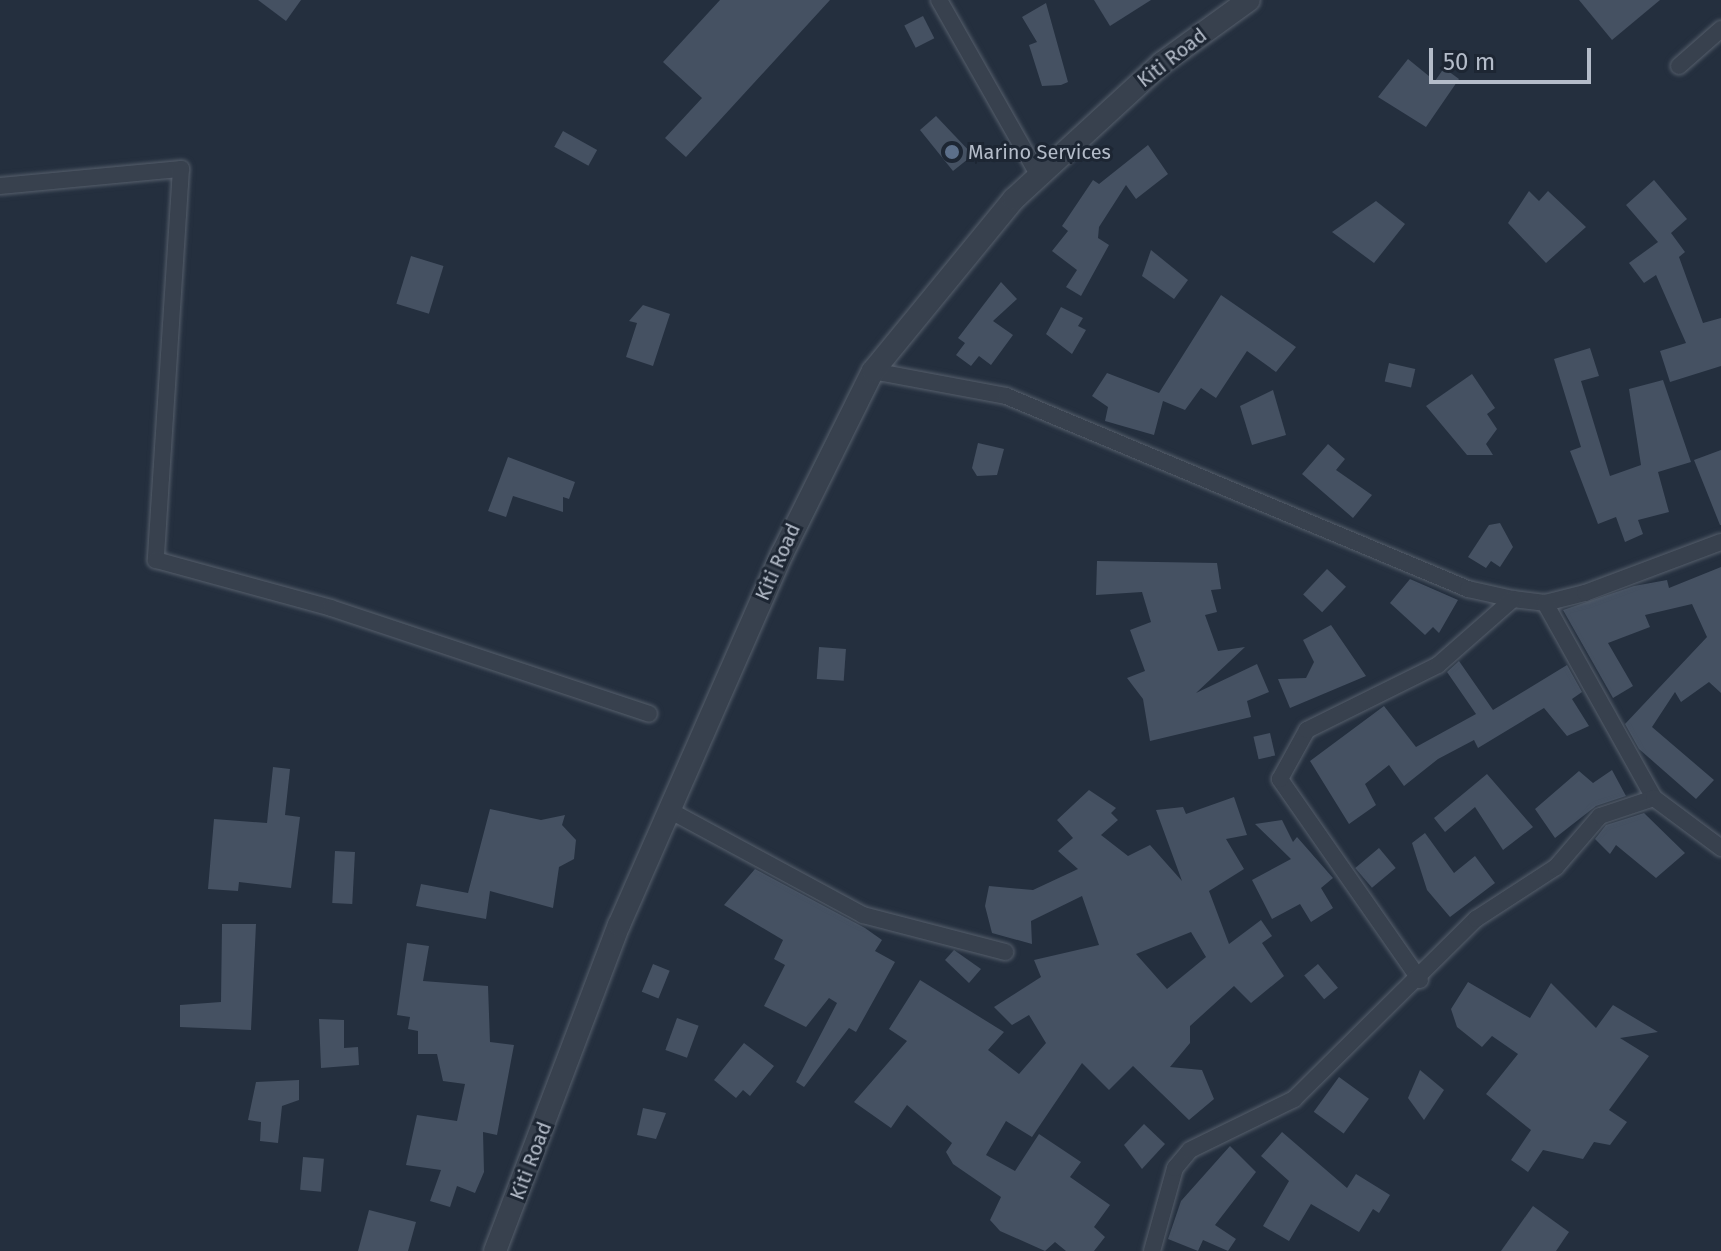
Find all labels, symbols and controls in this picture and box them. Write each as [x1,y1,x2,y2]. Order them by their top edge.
street label: Kiti Road [1132,23,1212,93]
scale bar [1433,32,1595,82]
text: 50 m [1443,48,1495,76]
place label: Marino Services [968,140,1111,164]
marker: Marino Services [943,143,961,161]
street label: Kiti Road [750,520,806,604]
street label: Kiti Road [505,1119,557,1203]

